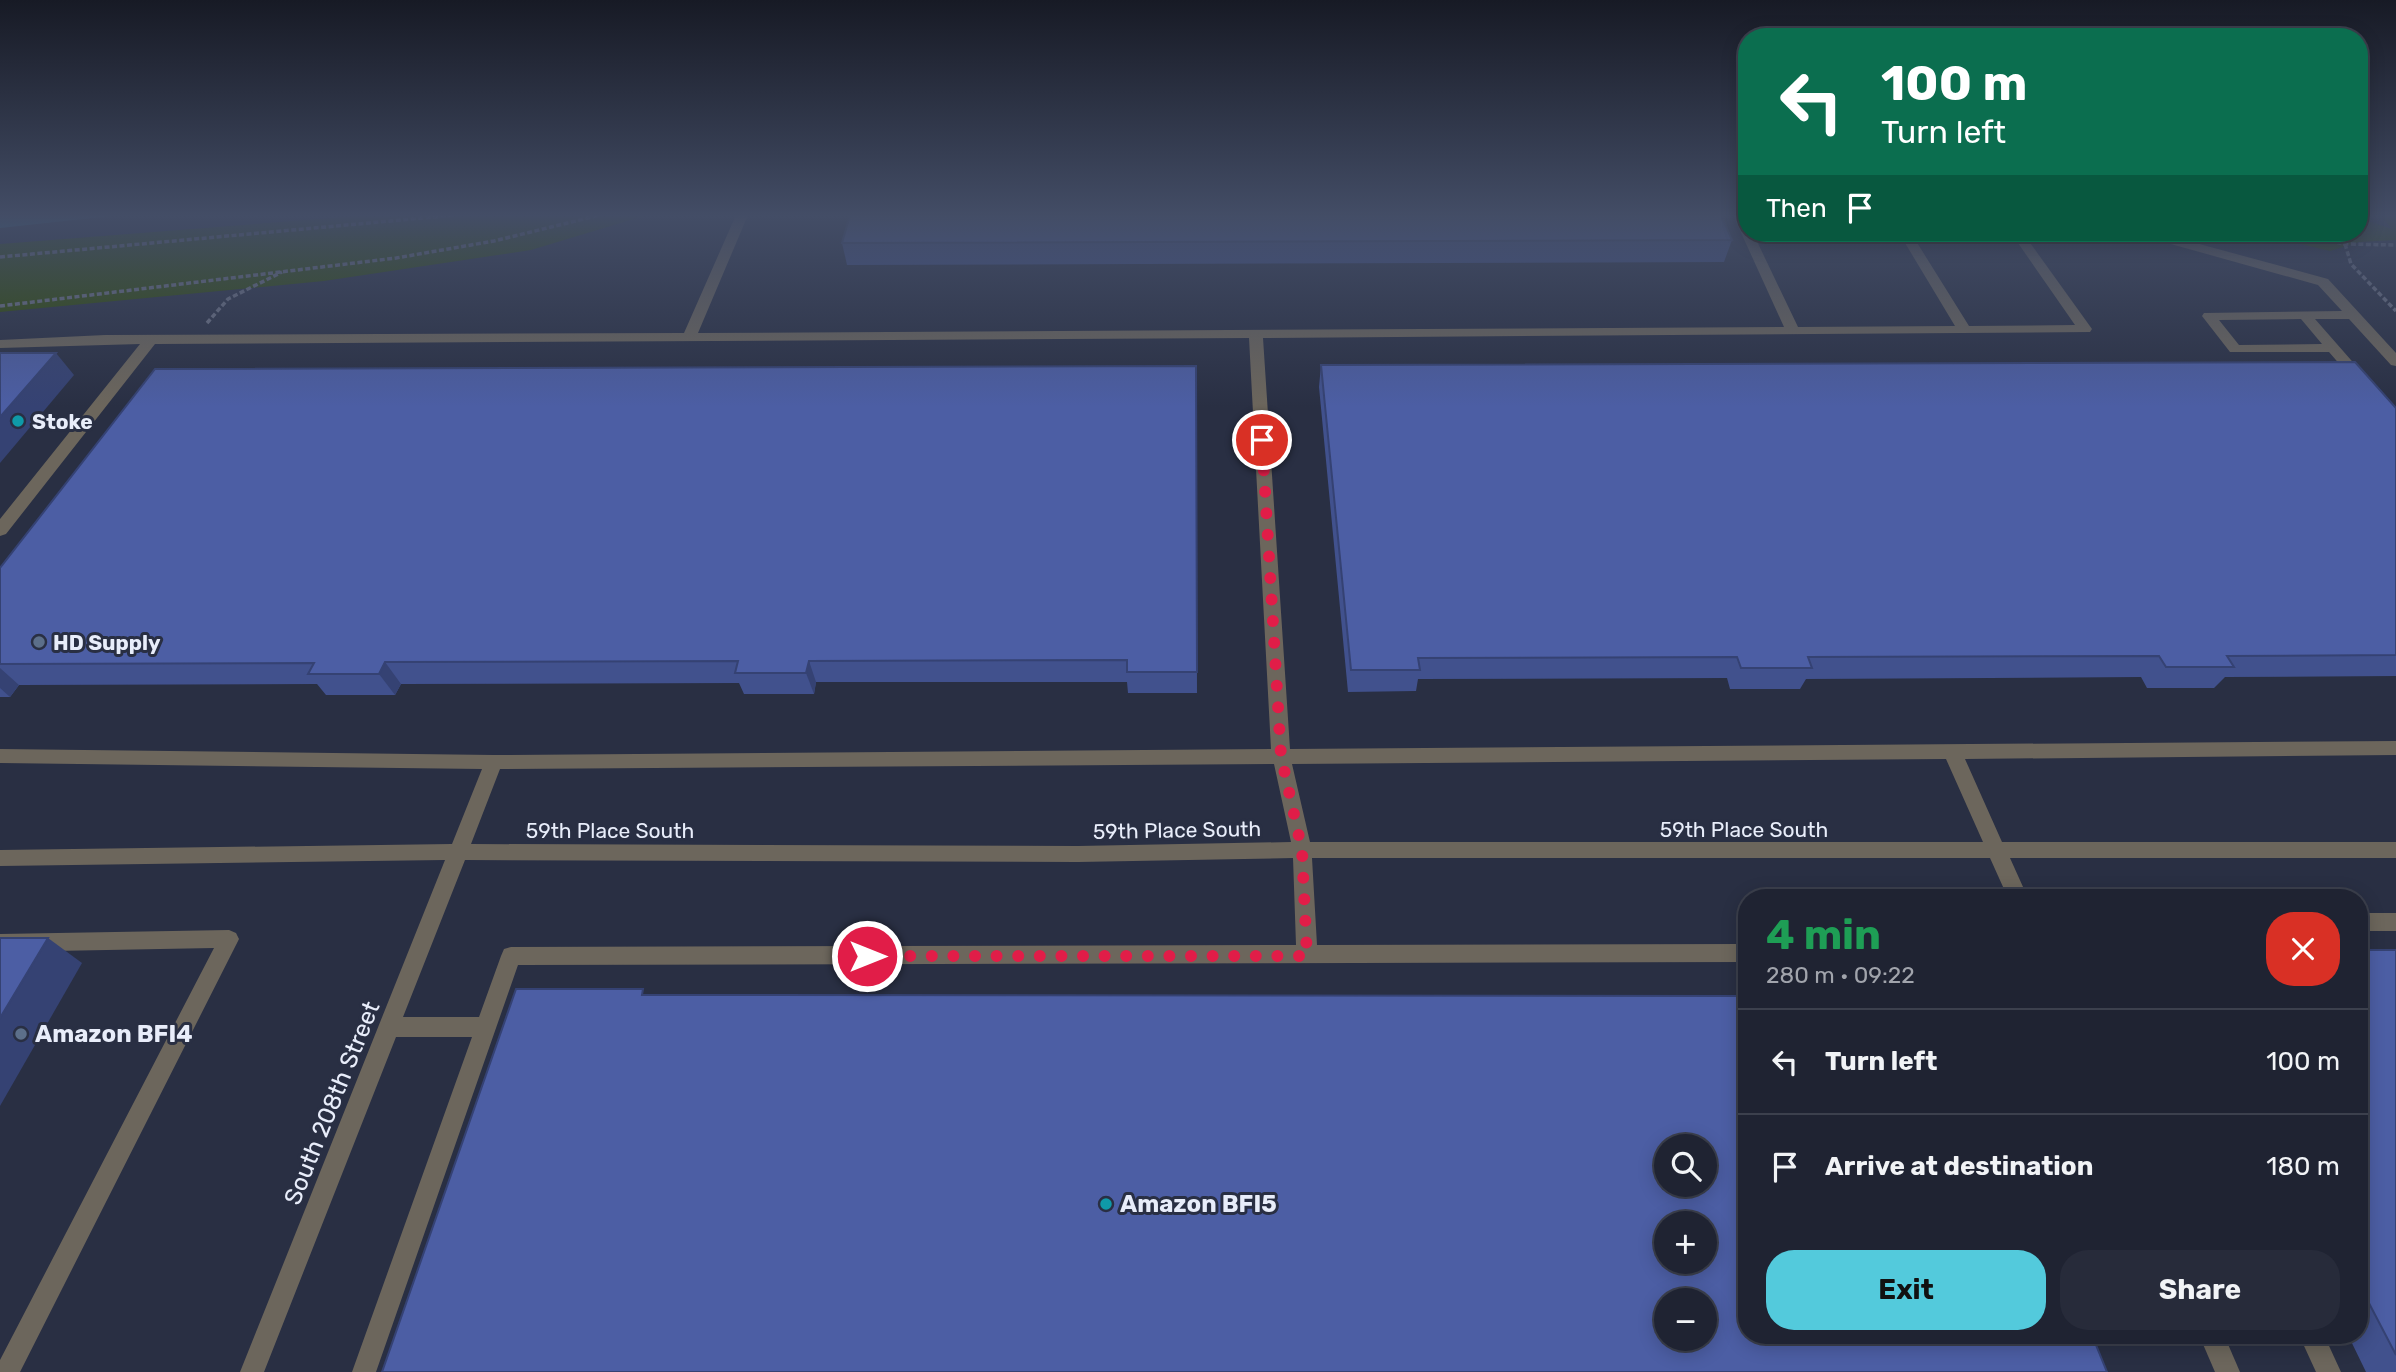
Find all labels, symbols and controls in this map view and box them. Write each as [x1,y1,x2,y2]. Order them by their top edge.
text: 100 m [1881,54,2027,112]
icon: left [1766,56,1857,147]
text: Turn left [1881,113,2006,151]
icon: arrive [1841,189,1879,227]
text: Then [1766,193,1827,224]
place label: Stoke [32,409,93,434]
pin [1232,410,1292,470]
marker: Stoke [10,413,26,429]
icon: arrive [1243,421,1281,459]
place label: HD Supply [53,630,161,655]
marker: HD Supply [31,634,47,650]
street label: 59th Place South [1093,816,1261,844]
street label: 59th Place South [1660,817,1828,842]
street label: 59th Place South [526,818,694,843]
text: 4 min [1766,910,1881,960]
button: close [2266,912,2340,986]
position arrow [830,919,904,993]
text: 280 m · 09:22 [1766,961,1915,989]
street label: South 208th Street [278,997,386,1209]
place label: Amazon BFI4 [35,1020,193,1048]
marker: Amazon BFI4 [13,1026,29,1042]
icon: left [1766,1043,1804,1081]
text: Turn left [1825,1046,1937,1077]
text: 100 m [2266,1046,2340,1077]
map controls [1654,1134,1717,1351]
button: search [1654,1134,1717,1197]
icon: arrive [1766,1148,1804,1186]
text: Arrive at destination [1825,1151,2093,1182]
text: 180 m [2266,1151,2340,1182]
place label: Amazon BFI5 [1120,1190,1277,1218]
marker: Amazon BFI5 [1098,1196,1114,1212]
button: + [1654,1211,1717,1274]
button: Exit [1766,1250,2046,1330]
button: Share [2060,1250,2340,1330]
button: − [1654,1288,1717,1351]

